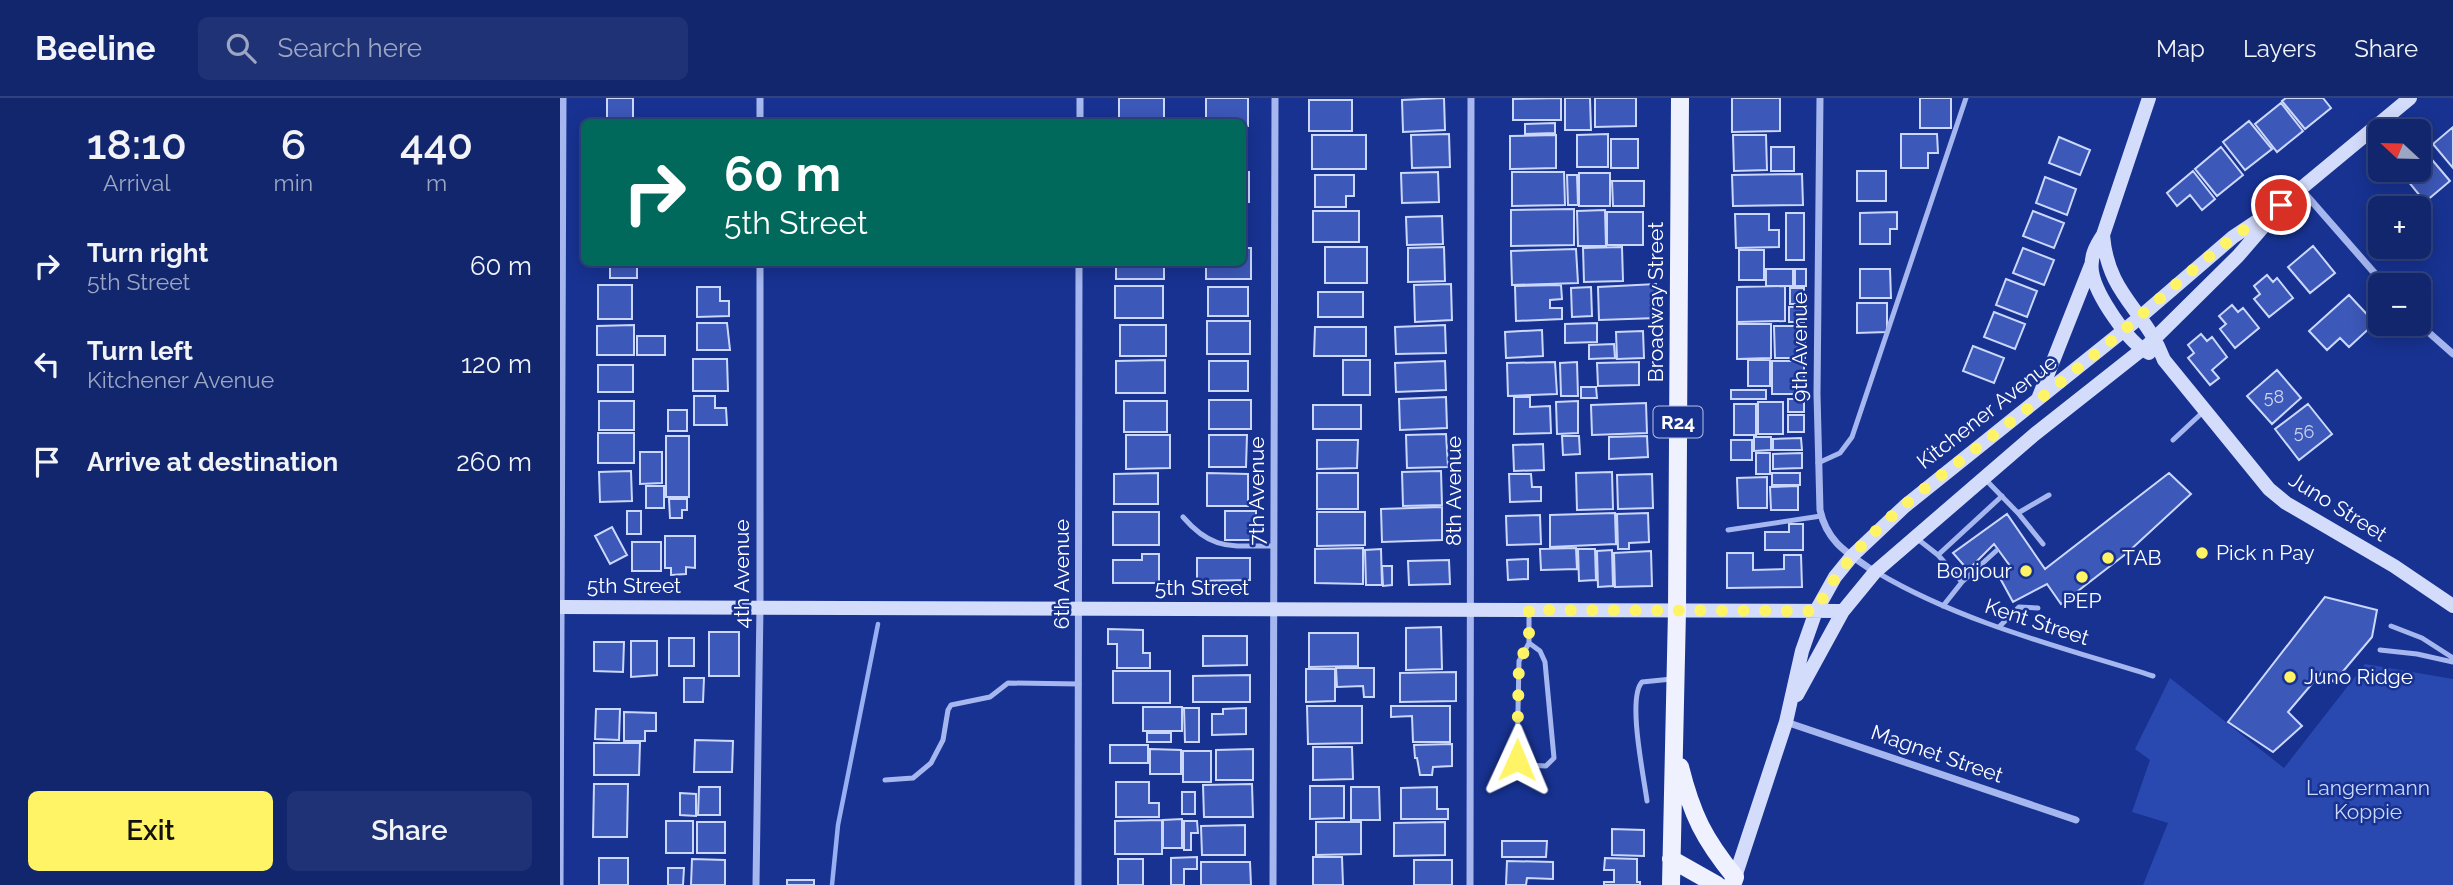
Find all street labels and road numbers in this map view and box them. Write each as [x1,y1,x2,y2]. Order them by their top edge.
street label: Broadway Street [1643,222,1668,382]
street label: 9th Avenue [1787,292,1812,402]
street label: Kitchener Avenue [1912,349,2062,474]
road number: R24 [1654,406,1702,438]
street label: 8th Avenue [1441,436,1466,546]
street label: 7th Avenue [1244,437,1269,545]
street label: Juno Street [2285,467,2392,547]
street label: 4th Avenue [729,519,754,629]
street label: 6th Avenue [1049,519,1074,629]
street label: 5th Street [587,573,681,598]
street label: 5th Street [1155,575,1249,600]
street label: Kent Street [1982,593,2092,650]
street label: Magnet Street [1868,719,2006,788]

